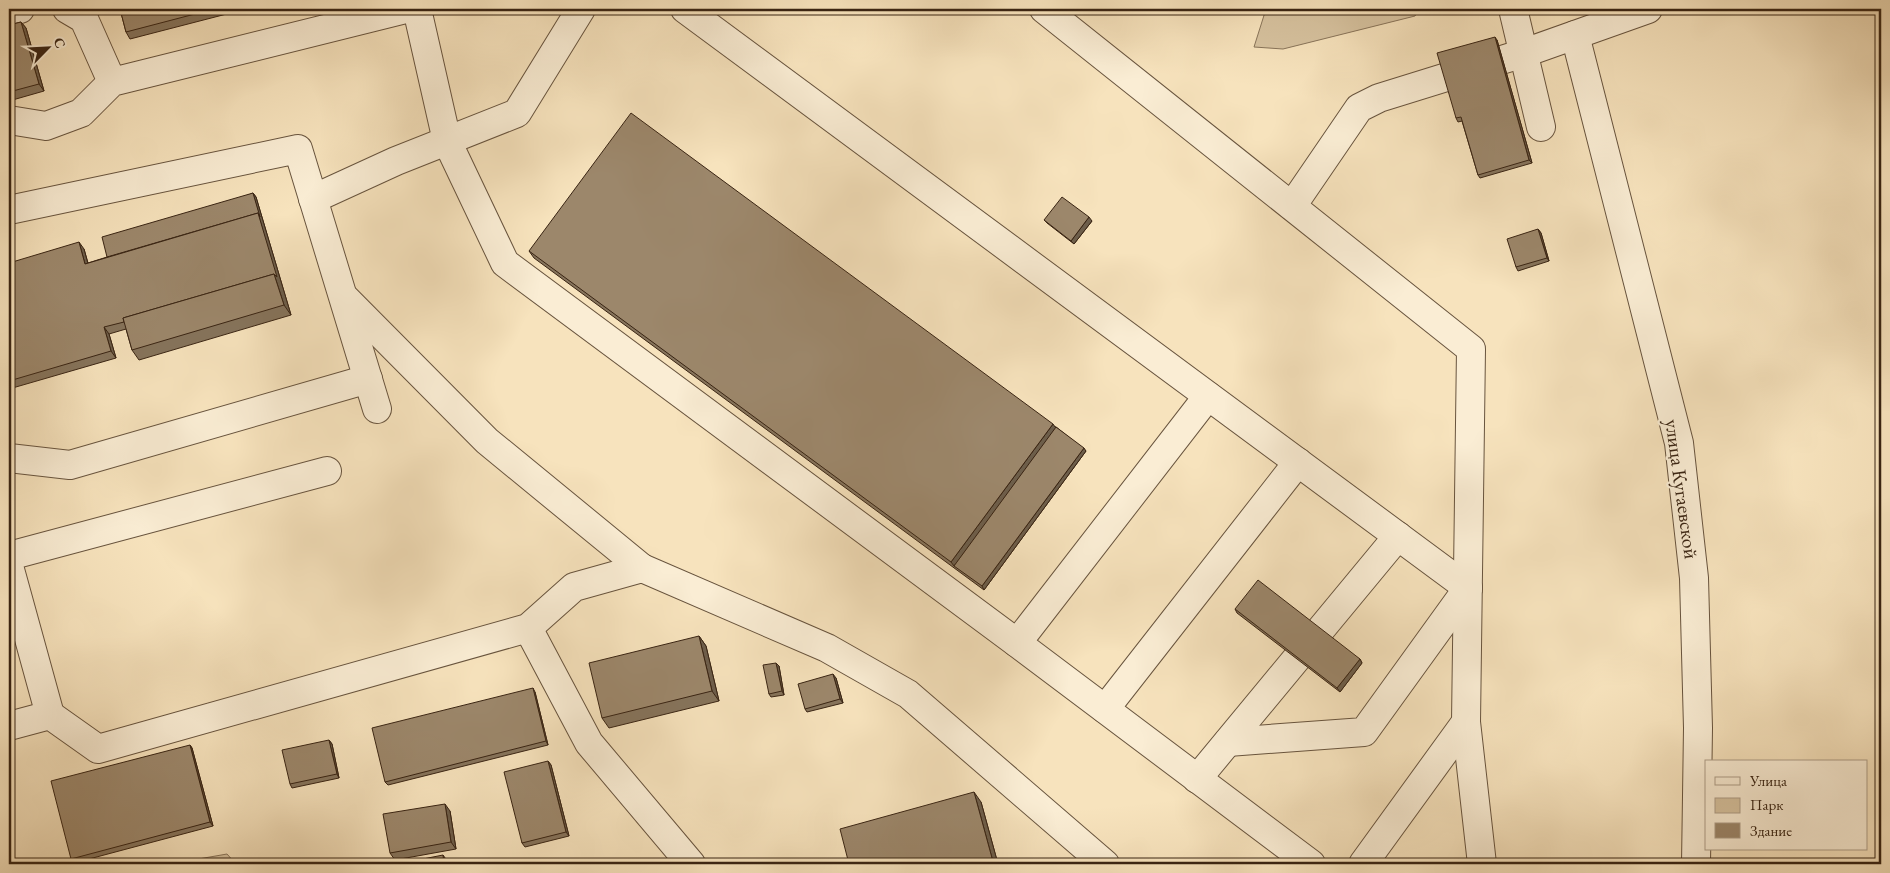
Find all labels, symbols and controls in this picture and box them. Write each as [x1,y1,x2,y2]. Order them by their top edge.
north arrow [22,22,72,72]
text: С [50,35,70,51]
street label: улица Кугаевской [1659,418,1705,561]
legend [1705,760,1868,850]
text: Улица [1749,771,1787,790]
text: Парк [1750,795,1783,814]
text: Здание [1750,821,1792,840]

